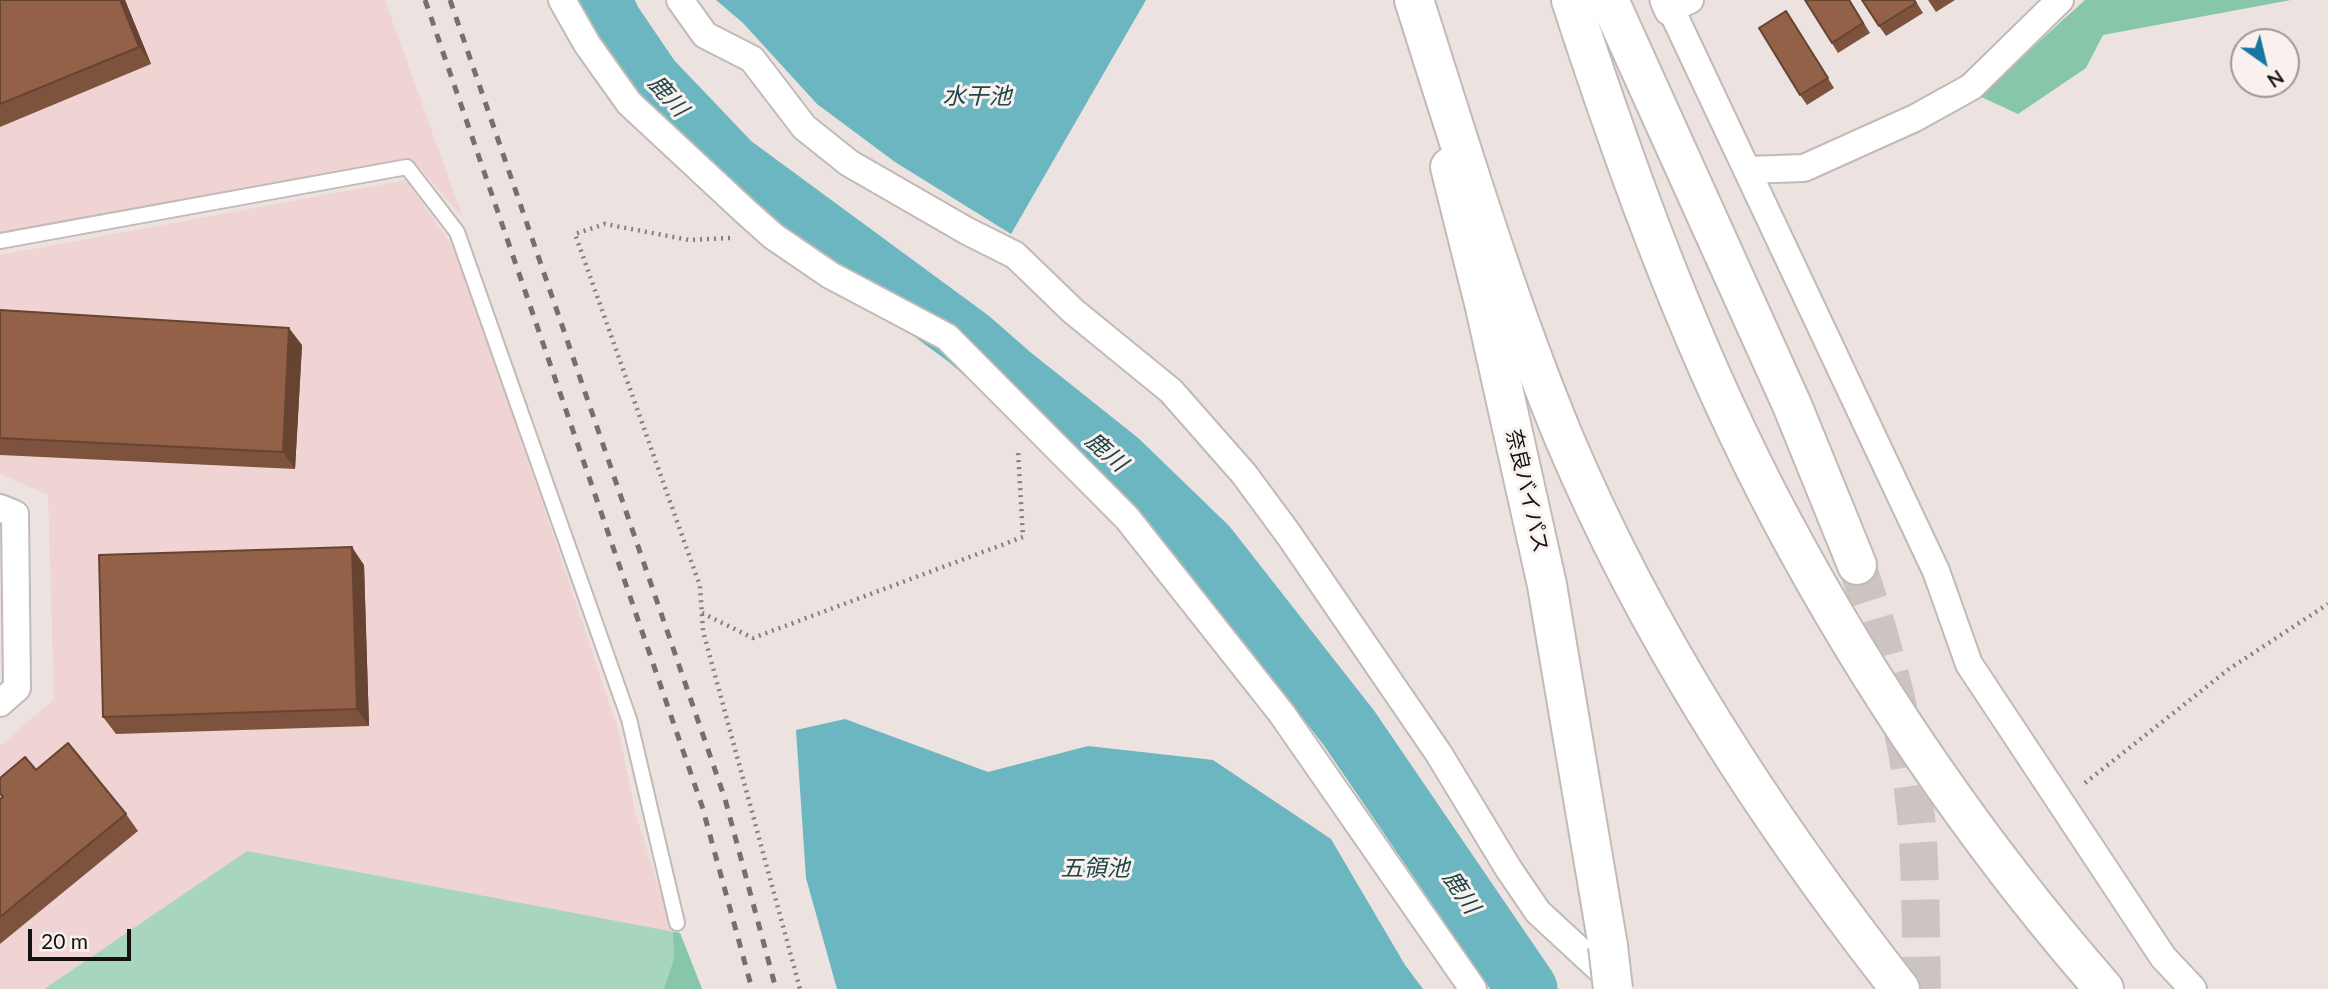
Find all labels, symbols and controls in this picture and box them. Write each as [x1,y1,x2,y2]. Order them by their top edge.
north arrow [2230,28,2300,98]
text: N [2263,66,2288,93]
water label: 鹿川 [642,70,694,122]
water label: 水干池 [943,83,1011,111]
water label: 鹿川 [1080,426,1132,478]
street label: 奈良バイパス [1501,427,1553,555]
water label: 五領池 [1061,855,1129,883]
water label: 鹿川 [1437,865,1485,919]
scale bar [32,916,135,960]
text: 20 m [41,928,88,953]

